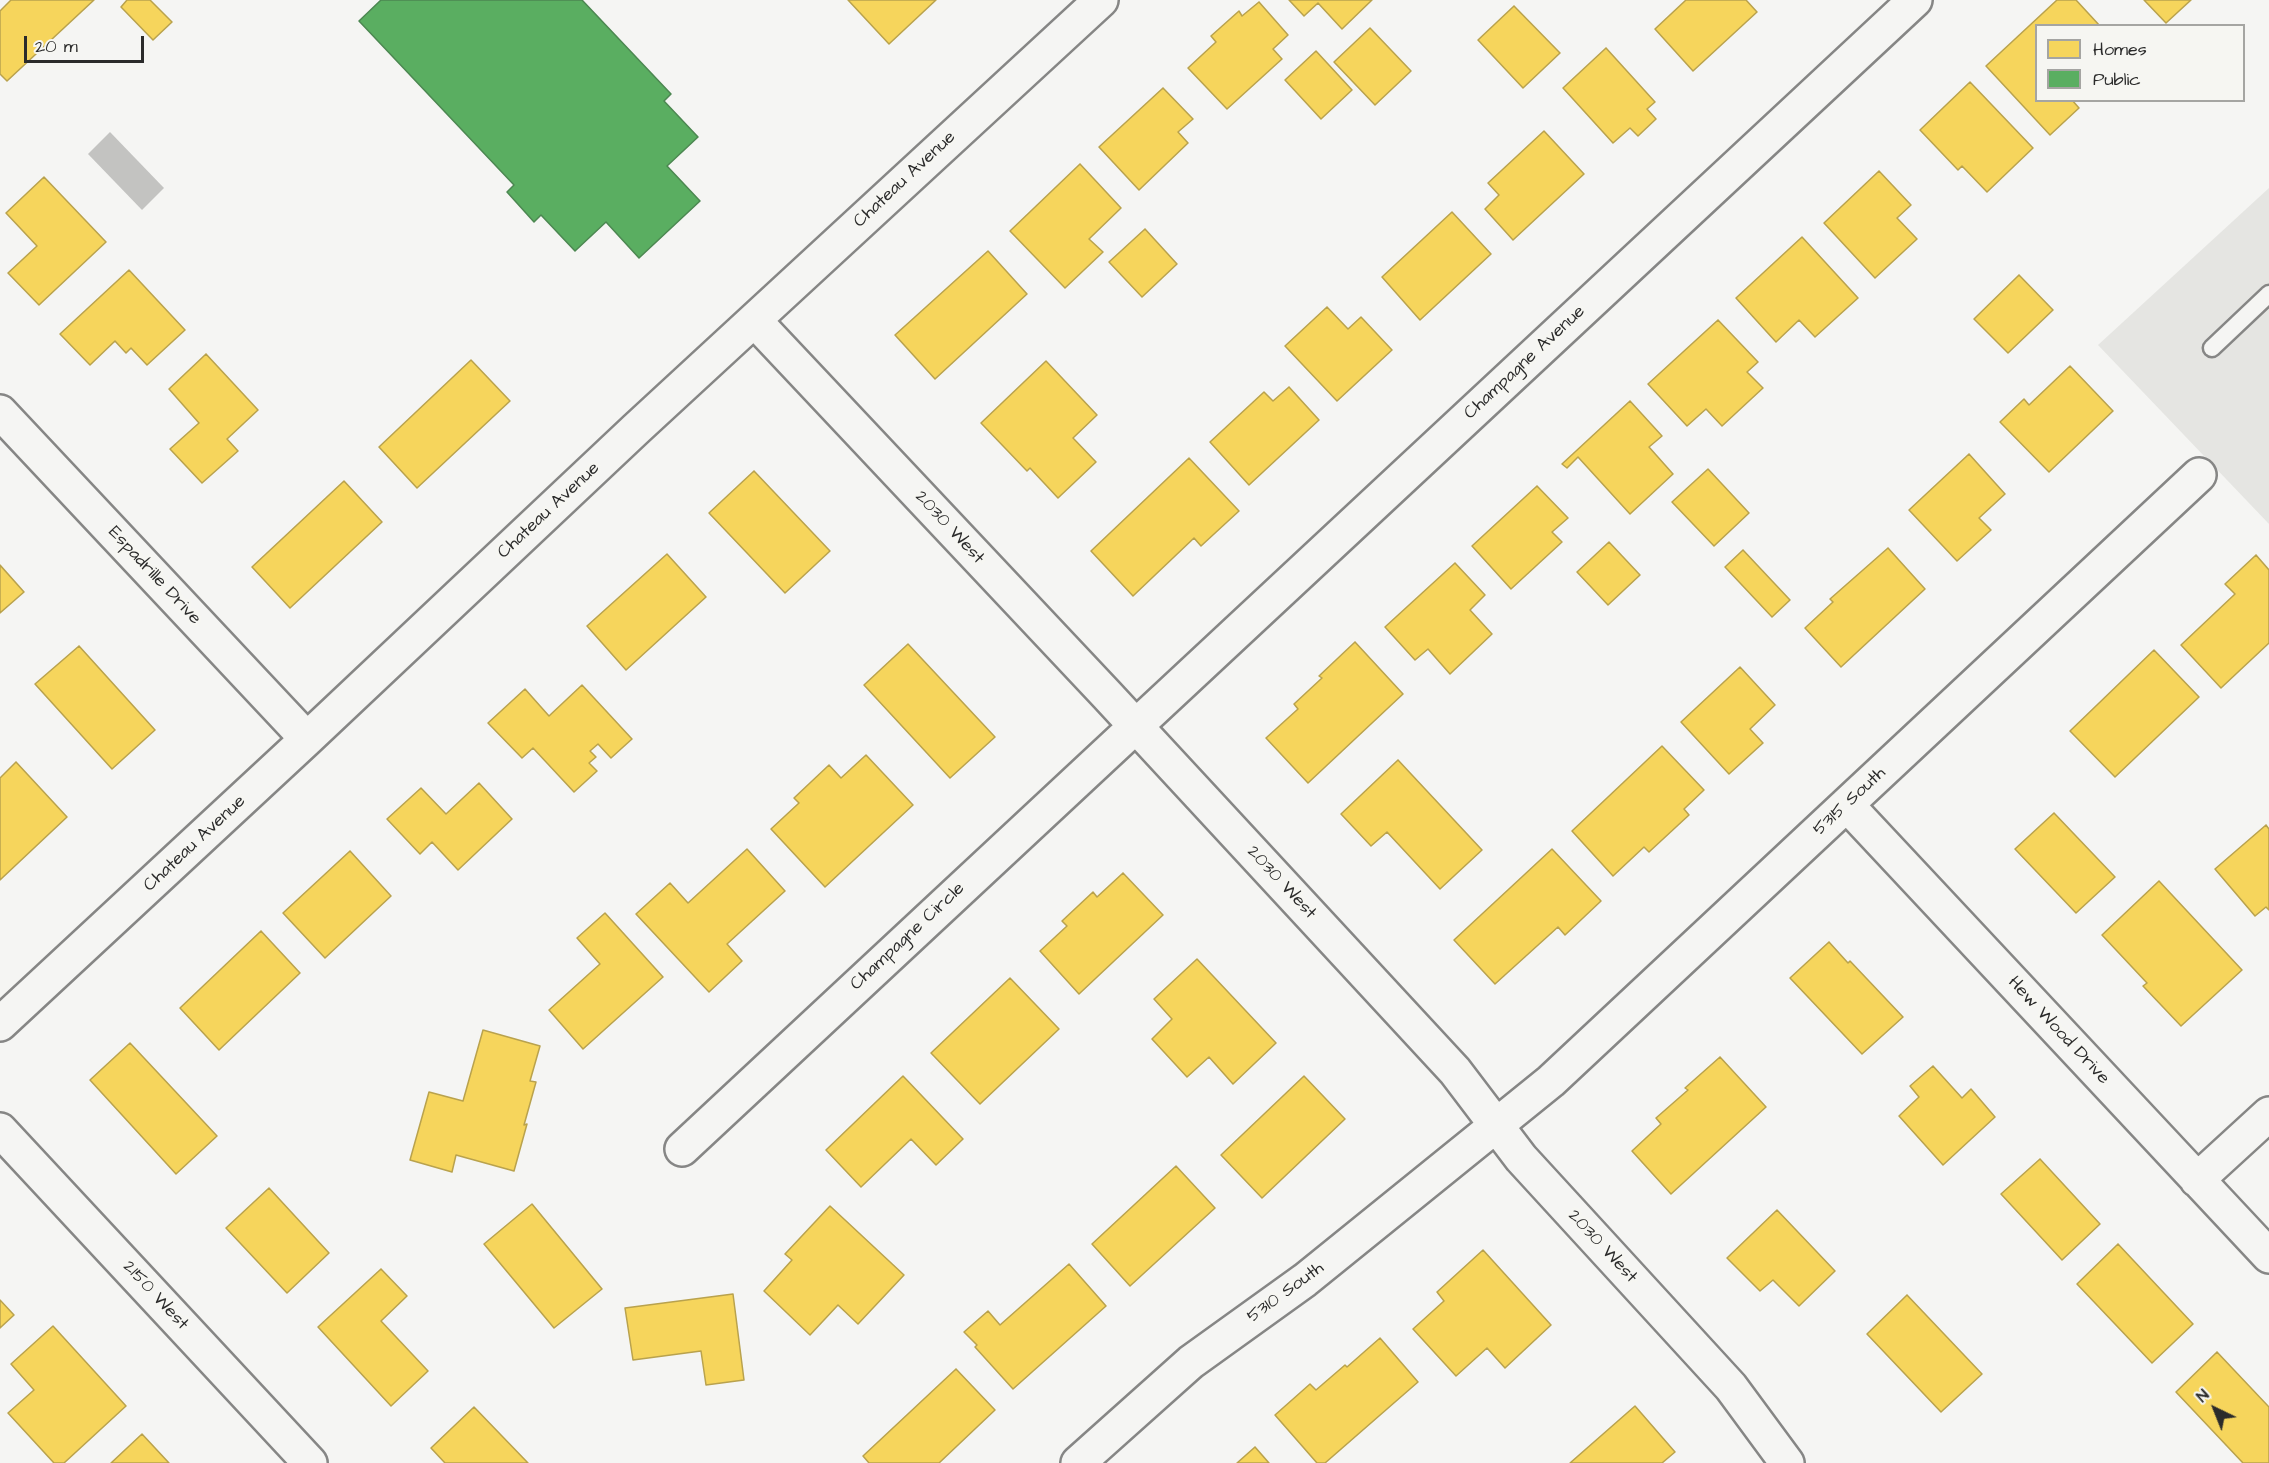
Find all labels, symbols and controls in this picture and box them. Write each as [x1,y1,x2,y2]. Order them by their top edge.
scale bar [27,24,147,62]
legend [2035,24,2245,102]
text: 20 m [35,34,78,59]
text: Homes [2093,37,2147,62]
text: Public [2093,67,2141,92]
street label: Chateau Avenue [849,127,961,233]
street label: Champagne Avenue [1460,301,1590,425]
street label: Chateau Avenue [493,458,605,564]
street label: 2030 West [910,487,988,569]
street label: Espadrille Drive [103,522,205,630]
street label: 5315 South [1809,763,1891,841]
street label: Chateau Avenue [139,791,251,897]
street label: 2030 West [1242,842,1320,924]
street label: Champagne Circle [846,878,970,996]
street label: Hew Wood Drive [2003,973,2113,1089]
street label: 2030 West [1563,1206,1641,1288]
street label: 2150 West [117,1257,193,1335]
street label: 5310 South [1243,1258,1329,1328]
north arrow [2185,1379,2245,1439]
text: N [2192,1384,2214,1407]

